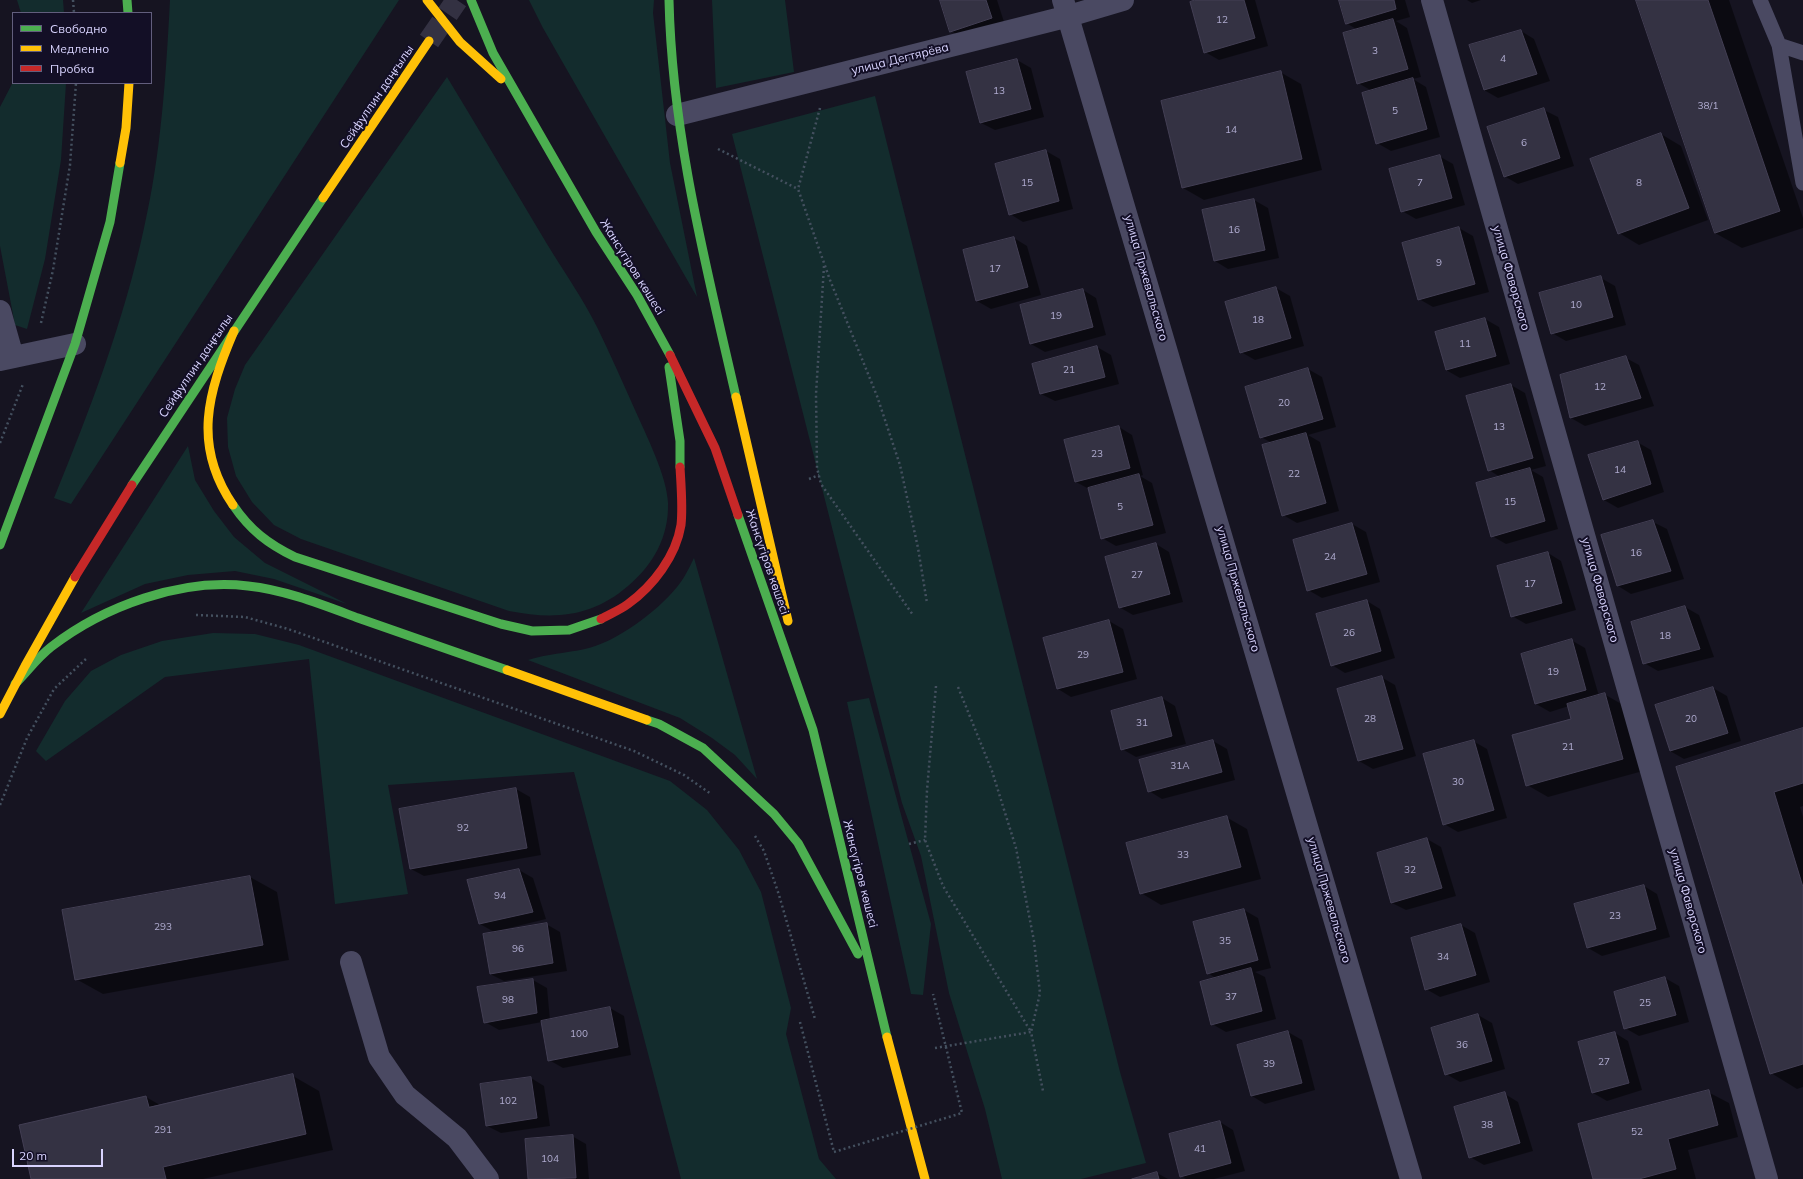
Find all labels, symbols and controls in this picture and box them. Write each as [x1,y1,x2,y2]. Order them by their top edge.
legend [12,12,152,84]
house number: 12 [1216,14,1228,26]
text: Свободно [50,21,107,36]
street label: улица Дегтярёва [850,40,950,78]
text: Медленно [50,41,109,56]
street label: Сейфуллин даңғылы [337,43,417,151]
house number: 3 [1372,45,1378,57]
house number: 4 [1500,53,1506,65]
text: Пробка [50,61,94,76]
house number: 13 [993,85,1005,97]
house number: 38/1 [1698,100,1718,112]
house number: 5 [1392,105,1398,117]
house number: 14 [1225,124,1237,136]
house number: 6 [1521,137,1527,149]
house number: 15 [1021,177,1033,189]
house number: 7 [1417,177,1423,189]
house number: 8 [1636,177,1642,189]
street label: улица Пржевальского [1121,213,1171,343]
street label: Жансүгіров көшесі [597,216,667,318]
house number: 16 [1228,224,1240,236]
street label: улица Фаворского [1489,224,1533,332]
house number: 9 [1436,257,1442,269]
house number: 17 [989,263,1001,275]
house number: 10 [1570,299,1582,311]
house number: 19 [1050,310,1062,322]
street label: Сейфуллин даңғылы [156,312,236,420]
house number: 18 [1252,314,1264,326]
house number: 11 [1459,338,1471,350]
house number: 21 [1063,364,1075,376]
house number: 12 [1594,381,1606,393]
house number: 20 [1278,397,1290,409]
house number: 13 [1493,421,1505,433]
house number: 23 [1091,448,1103,460]
house number: 14 [1614,464,1626,476]
house number: 22 [1288,468,1300,480]
house number: 15 [1504,496,1516,508]
house number: 5 [1117,501,1123,513]
street label: Жансүгіров көшесі [742,508,792,616]
street label: улица Пржевальского [1213,524,1263,654]
street label: улица Фаворского [1578,536,1622,644]
house number: 16 [1630,547,1642,559]
house number: 24 [1324,551,1336,563]
house number: 27 [1131,569,1143,581]
house number: 17 [1524,578,1536,590]
house number: 26 [1343,627,1355,639]
house number: 18 [1659,630,1671,642]
house number: 29 [1077,649,1089,661]
house number: 19 [1547,666,1559,678]
house number: 28 [1364,713,1376,725]
house number: 20 [1685,713,1697,725]
house number: 31 [1136,717,1148,729]
house number: 21 [1562,741,1574,753]
house number: 31А [1170,760,1190,772]
house number: 30 [1452,776,1464,788]
street label: Жансүгіров көшесі [840,819,880,929]
house number: 92 [457,822,469,834]
street label: улица Пржевальского [1304,835,1354,965]
street label: улица Фаворского [1666,847,1710,955]
house number: 33 [1177,849,1189,861]
house number: 32 [1404,864,1416,876]
house number: 94 [494,890,506,902]
house number: 23 [1609,910,1621,922]
house number: 293 [154,921,172,933]
house number: 35 [1219,935,1231,947]
house number: 96 [512,943,524,955]
house number: 34 [1437,951,1449,963]
house number: 37 [1225,991,1237,1003]
house number: 98 [502,994,514,1006]
house number: 25 [1639,997,1651,1009]
house number: 100 [570,1028,588,1040]
house number: 36 [1456,1039,1468,1051]
house number: 27 [1598,1056,1610,1068]
house number: 39 [1263,1058,1275,1070]
house number: 102 [499,1095,517,1107]
house number: 38 [1481,1119,1493,1131]
house number: 291 [154,1124,172,1136]
house number: 52 [1631,1126,1643,1138]
scale bar [14,1141,105,1167]
house number: 41 [1194,1143,1206,1155]
text: 20 m [19,1148,47,1163]
house number: 104 [541,1153,559,1165]

